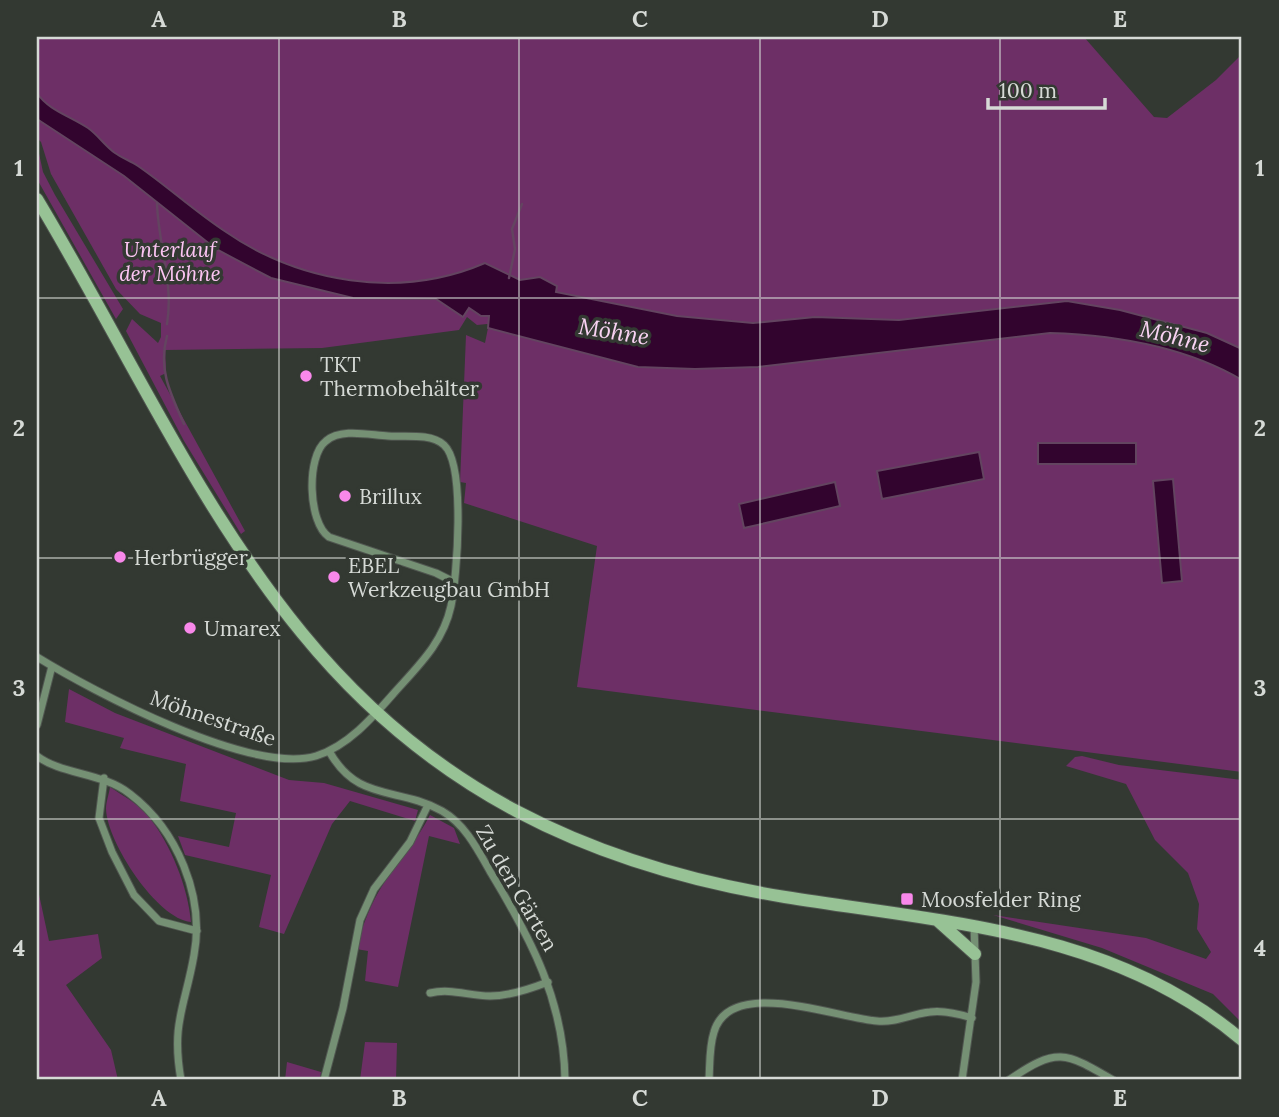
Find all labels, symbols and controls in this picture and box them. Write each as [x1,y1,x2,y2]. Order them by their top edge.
text: A [151,4,167,33]
text: B [391,4,407,33]
text: C [632,4,648,33]
text: D [871,4,889,33]
text: E [1113,4,1127,33]
scale bar [988,66,1106,110]
text: 100 m [999,77,1057,104]
text: 1 [14,153,24,182]
text: 1 [1255,153,1265,182]
park label: Unterlauf der Möhne [119,236,221,287]
water label: Möhne [577,311,651,351]
water label: Möhne [1137,313,1213,359]
place label: TKT Thermobehälter [320,351,479,402]
marker: TKT Thermobehälter [298,368,314,384]
text: 2 [13,413,25,442]
text: 2 [1254,413,1266,442]
place label: Brillux [359,483,422,510]
marker: Brillux [337,488,353,504]
place label: Herbrügger [134,544,248,571]
marker: Herbrügger [112,549,128,565]
place label: EBEL Werkzeugbau GmbH [348,552,550,603]
marker: EBEL Werkzeugbau GmbH [326,569,342,585]
place label: Umarex [204,615,281,642]
marker: Umarex [182,620,198,636]
text: 3 [13,673,25,702]
text: 3 [1254,673,1266,702]
street label: Möhnestraße [146,684,280,752]
street label: Zu den Gärten [470,820,564,956]
place label: Moosfelder Ring [921,886,1081,913]
marker: Moosfelder Ring [899,891,915,907]
text: 4 [13,933,25,962]
text: 4 [1254,933,1266,962]
text: A [151,1083,167,1112]
text: B [391,1083,407,1112]
text: C [632,1083,648,1112]
text: D [871,1083,889,1112]
text: E [1113,1083,1127,1112]

